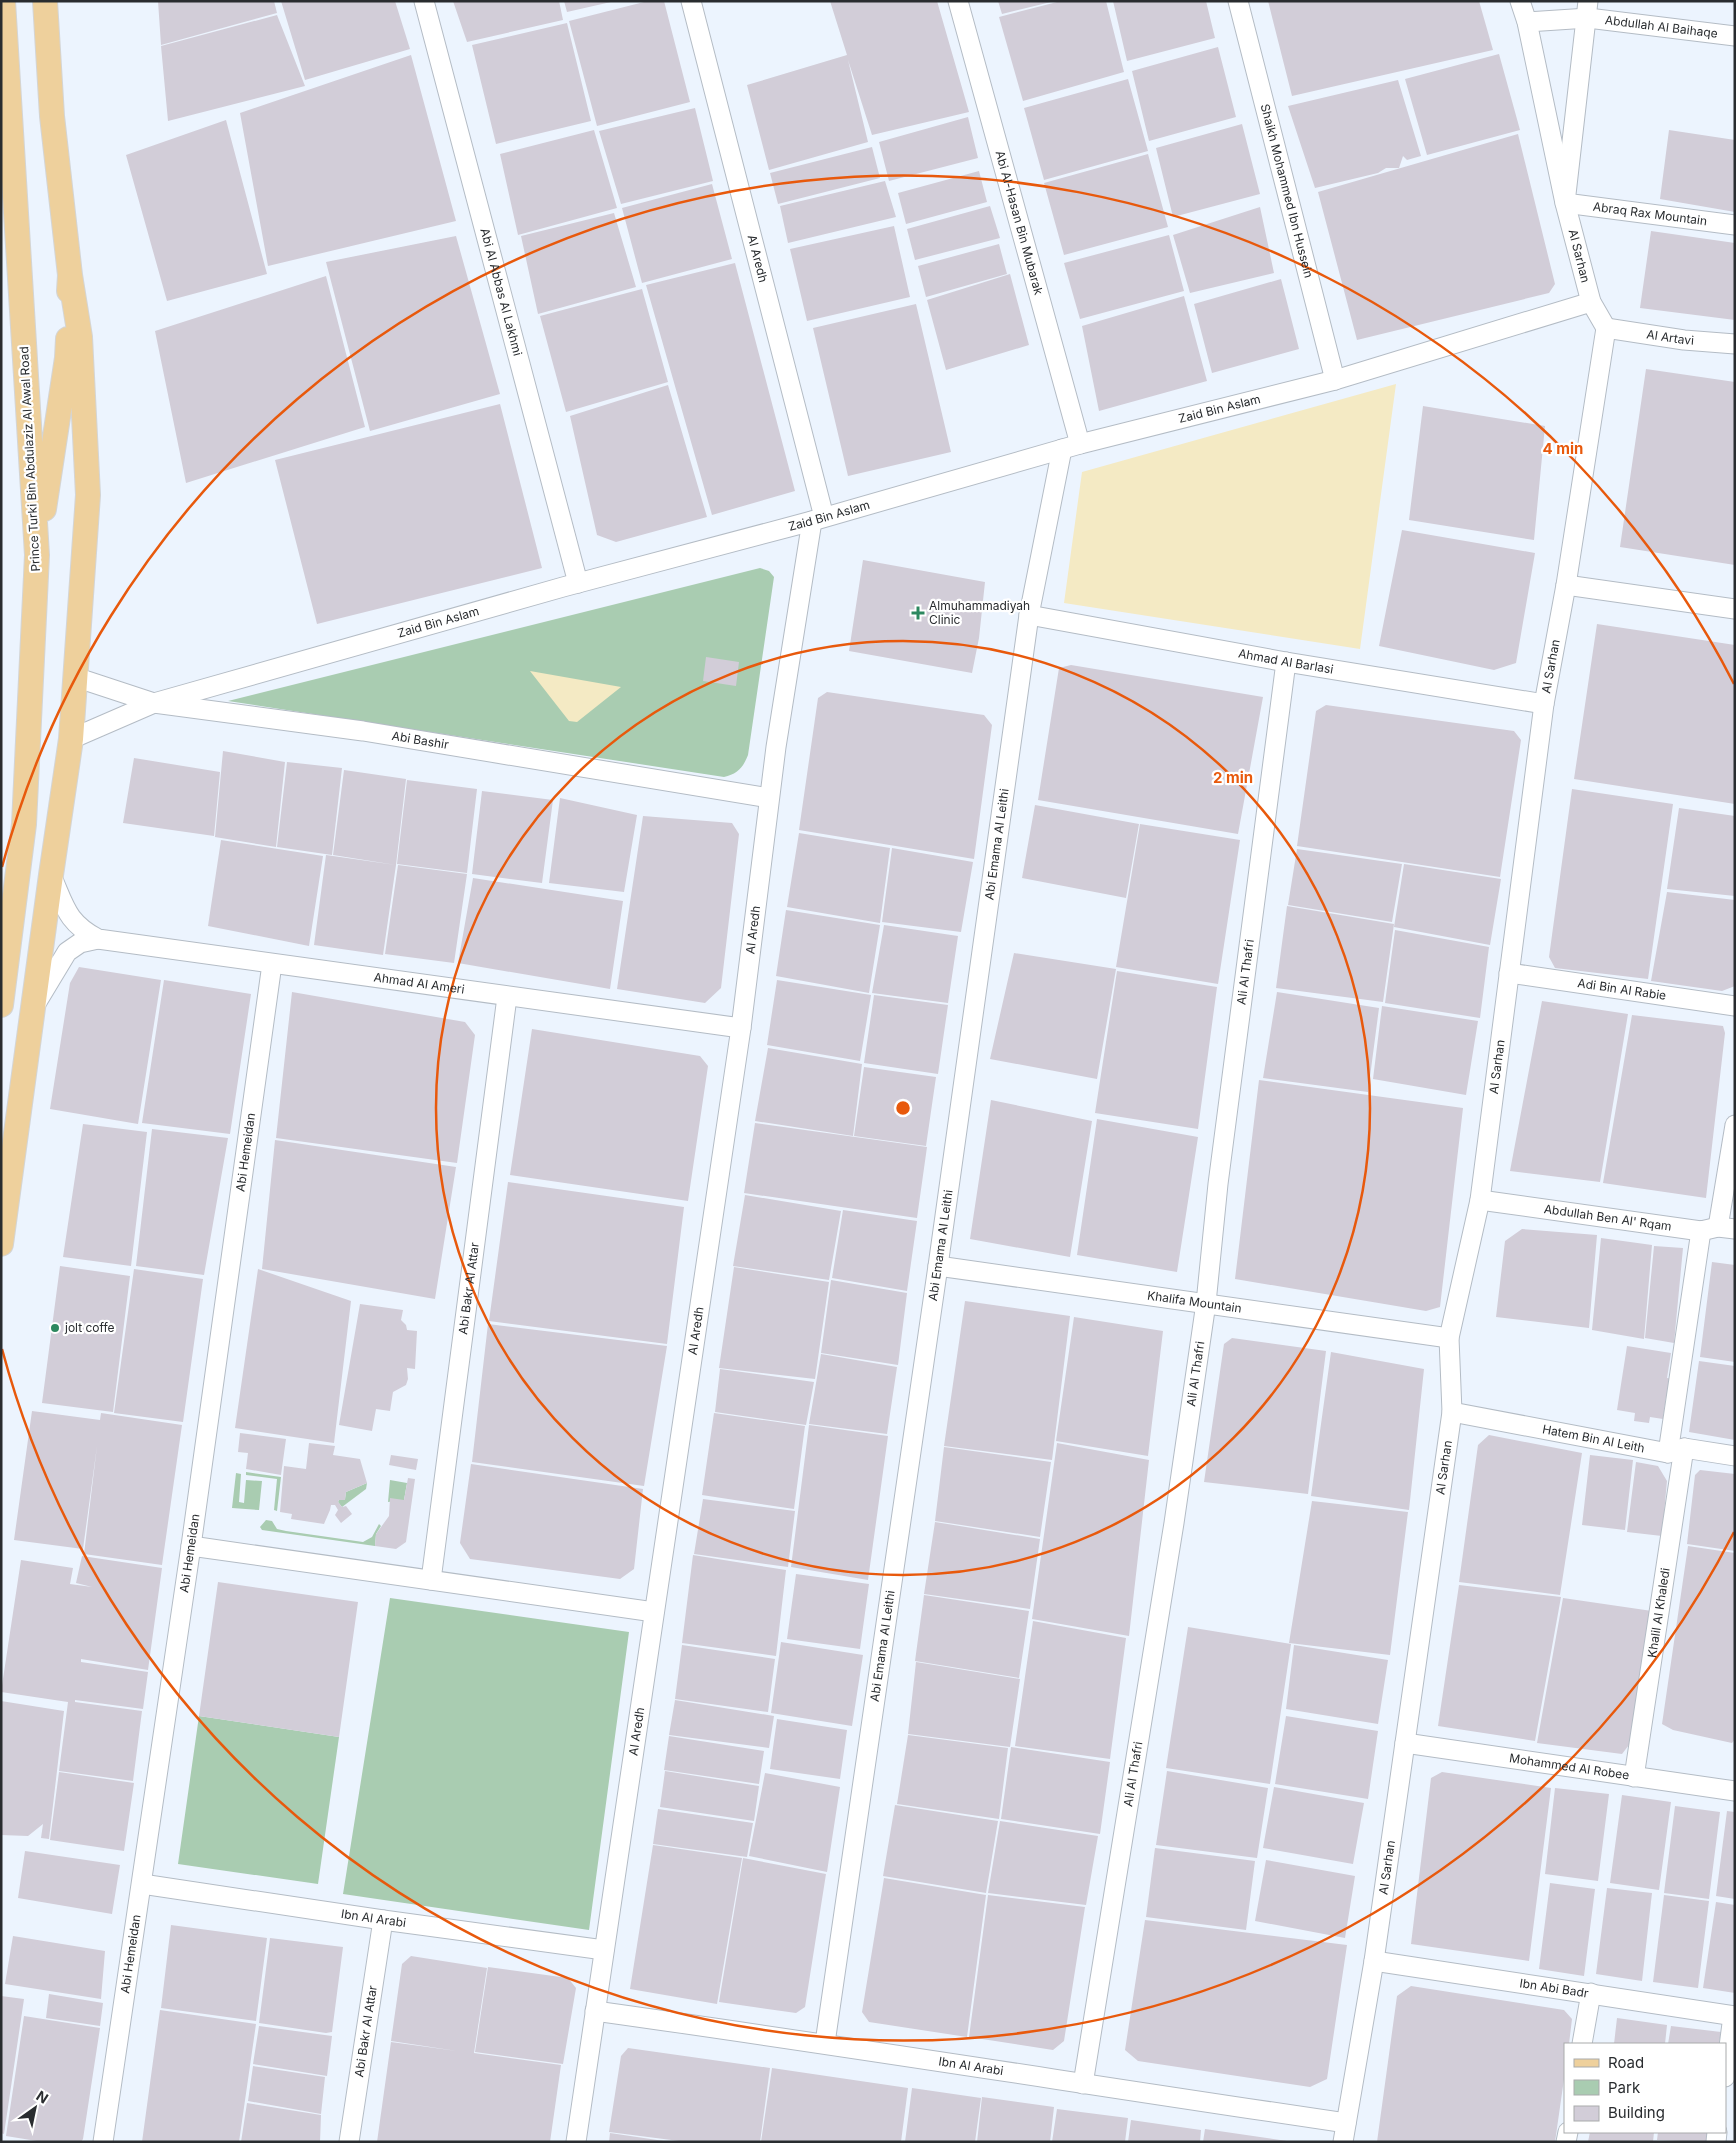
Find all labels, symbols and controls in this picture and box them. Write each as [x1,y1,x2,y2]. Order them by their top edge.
street label: Abdullah Al Baihaqe [1604,12,1719,41]
street label: Shaikh Mohammed Ibn Hussein [1258,102,1317,279]
street label: Abi Al-Hasan Bin Mubarak [993,149,1047,297]
street label: Abraq Rax Mountain [1592,199,1708,228]
street label: Abi Al Abbas Al Lakhmi [477,226,526,357]
street label: Al Sarhan [1566,228,1593,284]
street label: Al Aredh [745,233,771,284]
street label: Al Artavi [1646,326,1695,348]
street label: Prince Turki Bin Abdulaziz Al Awal Road [16,346,43,572]
street label: Zaid Bin Aslam [1177,391,1262,426]
text: 4 min [1543,439,1583,458]
street label: Zaid Bin Aslam [787,497,871,534]
place label: Almuhammadiyah Clinic [929,598,1030,627]
street label: Zaid Bin Aslam [396,603,481,641]
marker: Almuhammadiyah Clinic [911,606,925,620]
street label: Al Sarhan [1538,638,1563,695]
street label: Ahmad Al Barlasi [1237,645,1335,677]
street label: Abi Bashir [391,728,450,752]
text: 2 min [1213,768,1253,787]
street label: Abi Emama Al Leithi [981,787,1012,901]
street label: Al Aredh [742,905,763,955]
street label: Ali Al Thafri [1233,938,1257,1006]
street label: Ahmad Al Ameri [373,969,466,997]
street label: Adi Bin Al Rabie [1577,975,1667,1003]
street label: Al Sarhan [1486,1039,1508,1095]
centre of rings [894,1099,912,1117]
street label: Abi Hemeidan [232,1112,258,1193]
street label: Abi Emama Al Leithi [925,1189,956,1302]
street label: Abdullah Ben Al' Rqam [1543,1201,1673,1234]
street label: Abi Bakr Al Attar [455,1241,482,1335]
street label: Khalifa Mountain [1146,1288,1243,1316]
street label: Al Aredh [685,1306,707,1356]
place label: jolt coffe [64,1320,115,1335]
marker: jolt coffe [49,1322,61,1334]
street label: Ali Al Thafri [1183,1340,1207,1407]
street label: Hatem Bin Al Leith [1541,1421,1646,1455]
street label: Al Sarhan [1432,1439,1455,1496]
street label: Abi Hemeidan [176,1513,202,1594]
street label: Khalil Al Khaledi [1644,1567,1673,1659]
street label: Abi Emama Al Leithi [867,1589,898,1703]
street label: Al Aredh [625,1706,647,1757]
street label: Ali Al Thafri [1120,1740,1145,1808]
street label: Mohammed Al Robee [1508,1750,1630,1783]
street label: Al Sarhan [1376,1839,1398,1896]
street label: Ibn Al Arabi [340,1906,407,1930]
street label: Abi Hemeidan [117,1914,143,1994]
street label: Ibn Abi Badr [1519,1975,1590,2001]
street label: Abi Bakr Al Attar [351,1984,380,2078]
legend [1564,2043,1726,2133]
street label: Ibn Al Arabi [938,2053,1005,2078]
text: Road [1608,2053,1644,2072]
text: Park [1608,2078,1641,2097]
north arrow [10,2083,60,2133]
text: N [33,2087,51,2107]
text: Building [1608,2103,1665,2122]

